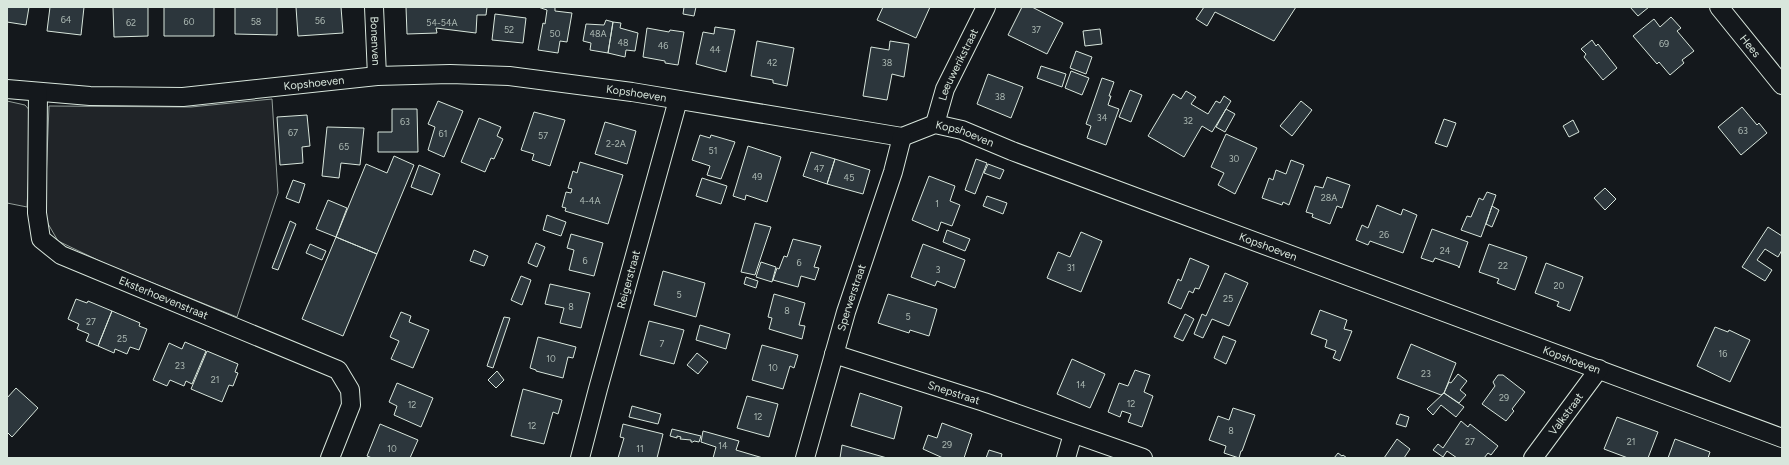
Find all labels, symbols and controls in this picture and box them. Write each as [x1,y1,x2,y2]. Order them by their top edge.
house number: 64 [61,14,72,25]
house number: 56 [315,15,325,26]
house number: 60 [184,16,195,27]
house number: 58 [251,16,262,27]
street label: Bonenven [368,16,383,66]
house number: 62 [126,17,136,28]
house number: 54-54A [426,17,458,28]
house number: 52 [504,24,514,35]
house number: 37 [1031,24,1041,35]
street label: Leeuwerikstraat [936,26,981,102]
house number: 50 [550,28,561,39]
house number: 48A [589,28,607,39]
street label: Hees [1737,32,1763,60]
house number: 48 [617,37,629,48]
house number: 69 [1659,38,1669,49]
house number: 46 [658,40,668,51]
house number: 44 [709,44,721,55]
house number: 42 [767,57,777,68]
house number: 38 [882,57,893,68]
street label: Kopshoeven [283,73,345,93]
street label: Kopshoeven [605,82,667,104]
house number: 38 [995,91,1006,102]
house number: 34 [1097,112,1108,123]
house number: 32 [1183,115,1193,126]
house number: 63 [400,116,410,127]
street label: Kopshoeven [934,118,996,149]
house number: 63 [1738,125,1748,136]
house number: 67 [288,127,298,138]
house number: 61 [439,128,447,139]
house number: 57 [538,130,548,141]
house number: 2-2A [606,138,626,149]
house number: 65 [339,141,349,152]
house number: 51 [709,145,717,156]
house number: 30 [1229,153,1240,164]
house number: 47 [814,163,824,174]
house number: 49 [752,171,762,182]
house number: 45 [844,172,854,183]
house number: 28A [1321,192,1337,203]
house number: 4-4A [579,195,601,206]
house number: 1 [935,198,939,209]
house number: 26 [1379,229,1389,240]
street label: Kopshoeven [1237,230,1299,263]
house number: 24 [1440,245,1451,256]
street label: Reigerstraat [614,249,643,310]
house number: 6 [582,255,588,266]
house number: 6 [796,257,802,268]
house number: 22 [1498,260,1508,271]
street label: Sperwerstraat [834,262,868,333]
house number: 31 [1067,262,1075,273]
house number: 3 [936,264,941,275]
street label: Eksterhoevenstraat [117,273,210,322]
house number: 20 [1554,280,1565,291]
house number: 5 [676,289,682,300]
house number: 25 [1223,293,1233,304]
house number: 8 [568,301,574,312]
house number: 8 [784,305,790,316]
house number: 5 [905,311,911,322]
house number: 27 [86,316,96,327]
house number: 25 [117,333,127,344]
house number: 7 [660,338,665,349]
street label: Kopshoeven [1541,343,1603,376]
house number: 16 [1719,348,1727,359]
house number: 10 [546,353,556,364]
house number: 23 [175,360,185,371]
house number: 10 [768,362,778,373]
house number: 23 [1421,368,1431,379]
house number: 21 [211,374,219,385]
street label: Snepstraat [926,378,982,407]
house number: 14 [1076,379,1086,390]
street label: Valkstraat [1546,390,1586,437]
house number: 29 [1499,392,1509,403]
house number: 12 [1127,398,1135,409]
house number: 12 [408,399,416,410]
house number: 12 [754,411,762,422]
house number: 12 [528,420,536,431]
house number: 8 [1228,425,1234,436]
house number: 27 [1465,436,1475,447]
house number: 21 [1627,436,1635,447]
house number: 29 [942,439,952,450]
house number: 14 [718,440,728,451]
house number: 10 [387,443,397,454]
house number: 11 [636,443,644,454]

